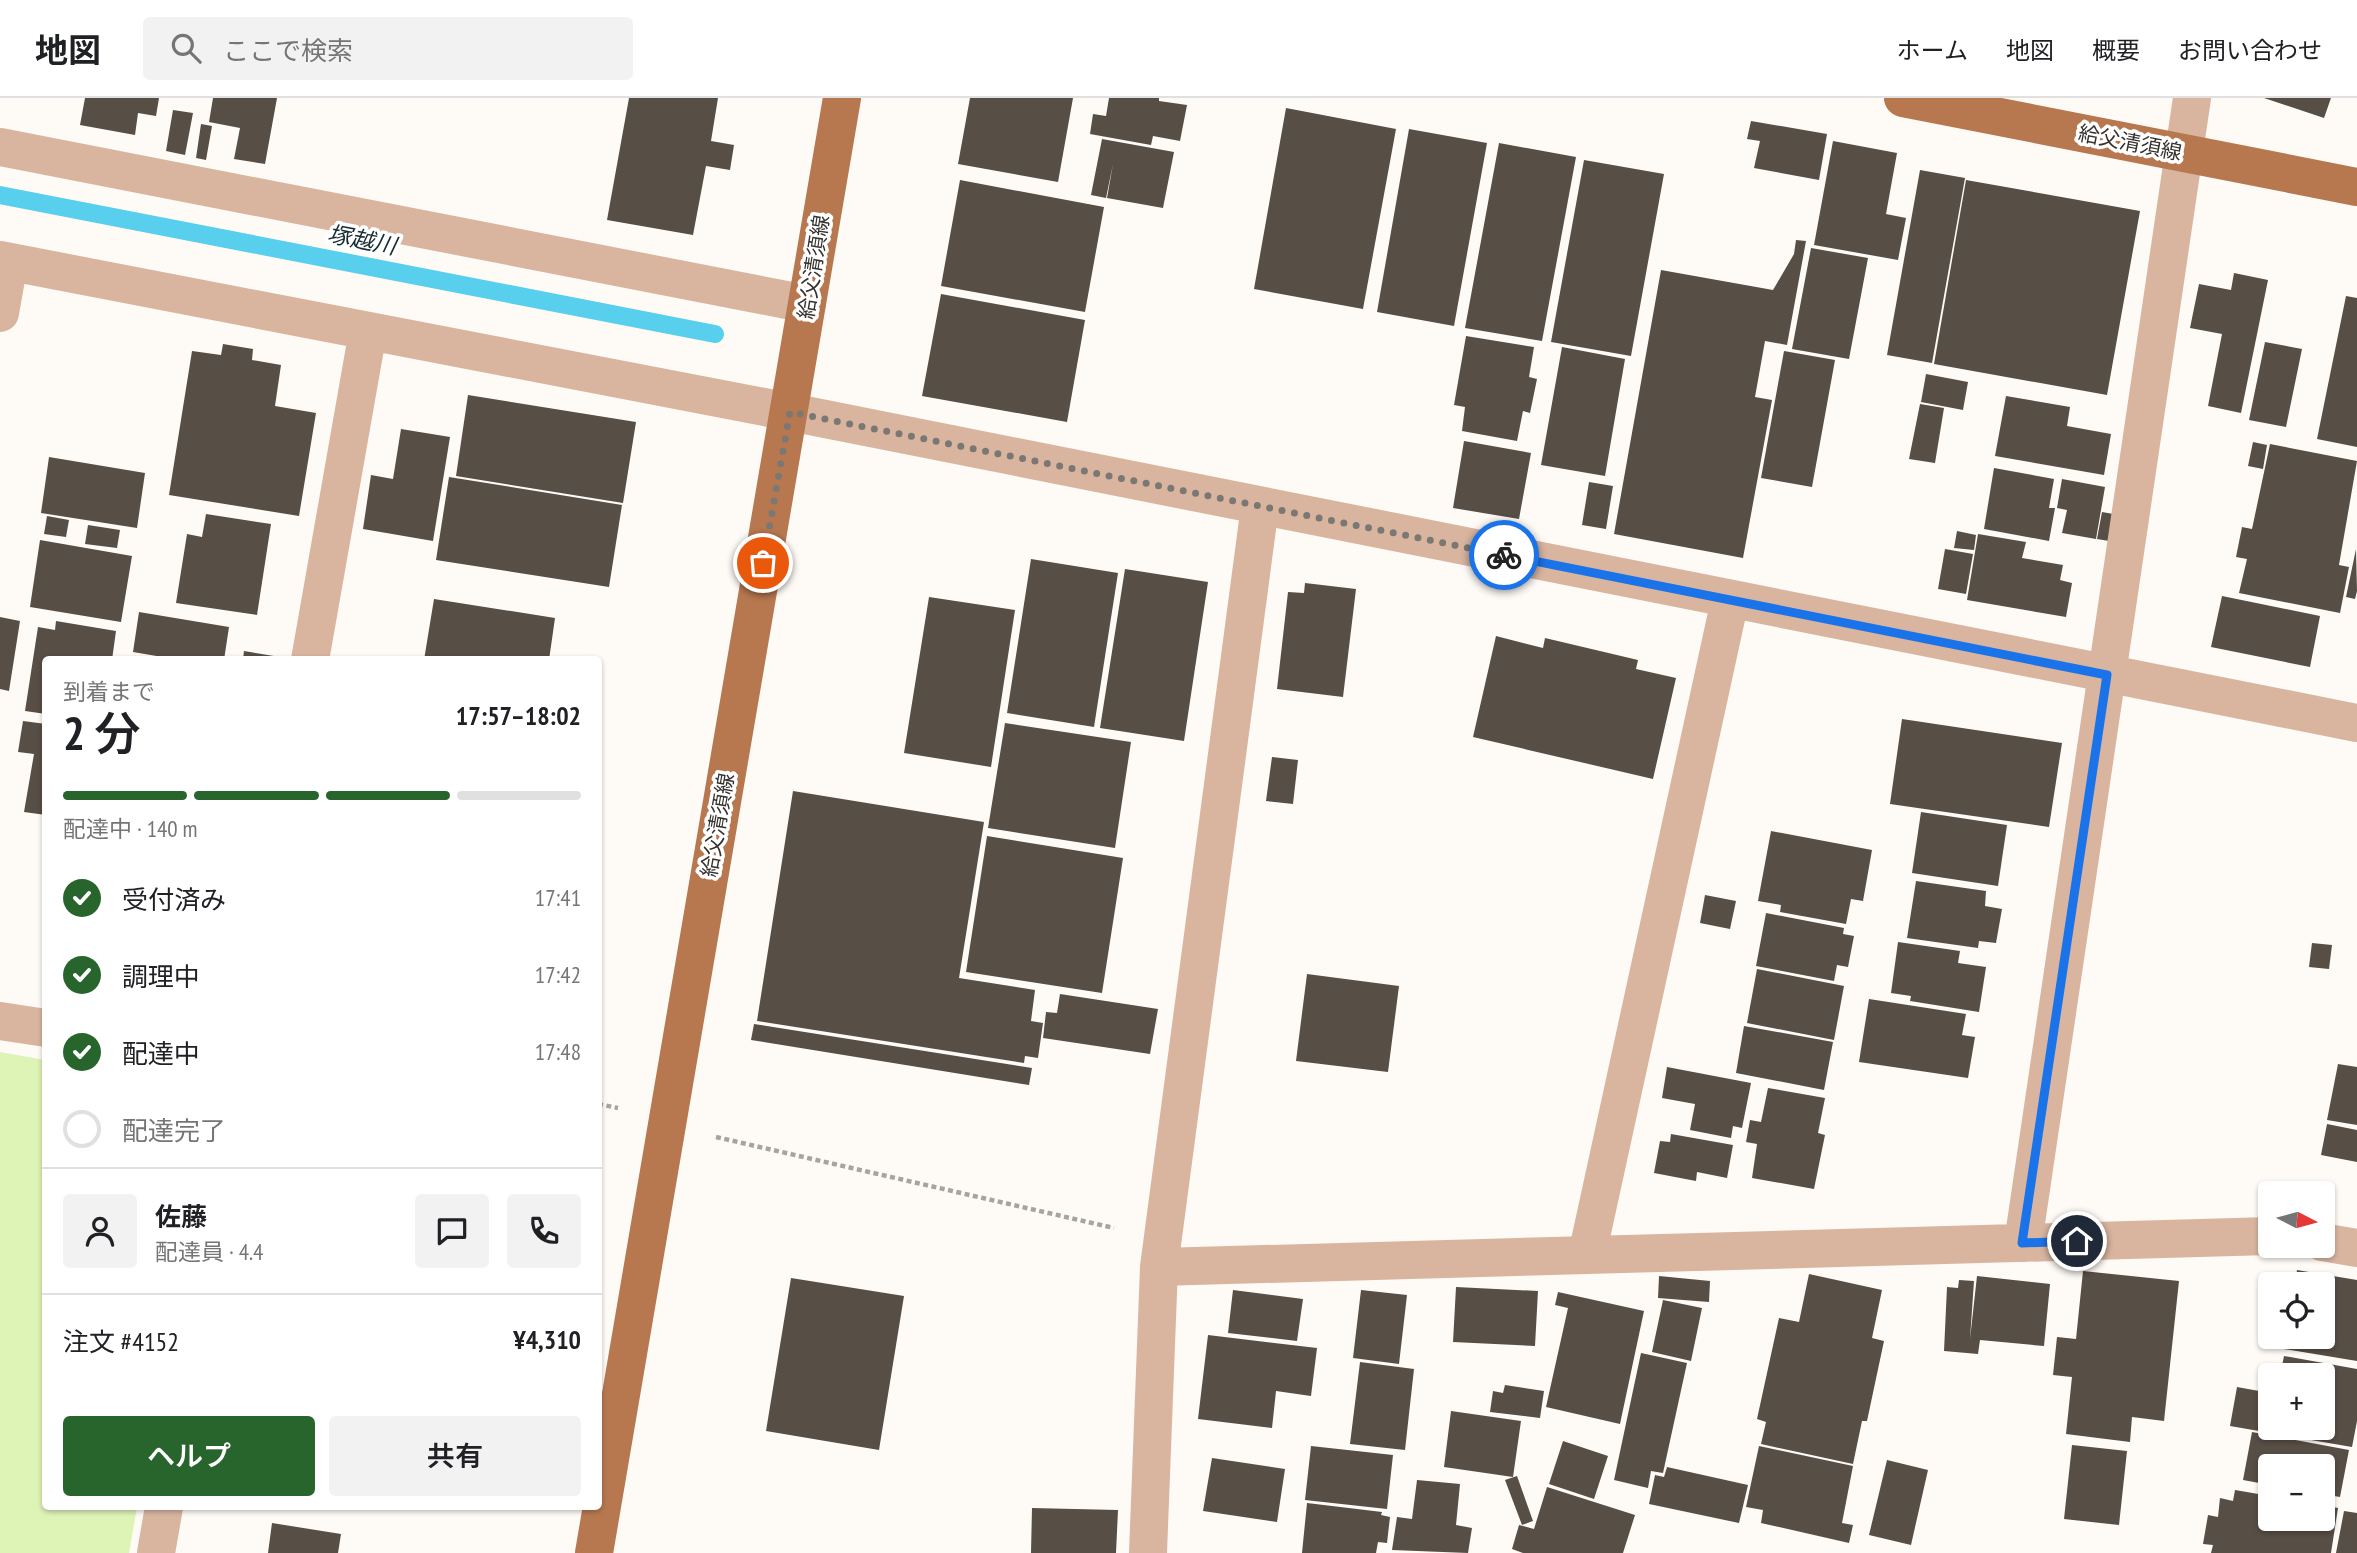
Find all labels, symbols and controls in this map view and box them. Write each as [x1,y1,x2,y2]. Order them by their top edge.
search box [143,17,633,80]
text: 地図 [35,28,101,71]
icon: search [167,29,205,67]
text: ここで検索 [223,34,353,67]
text: ホーム [1897,35,1968,66]
text: 地図 [2006,35,2054,66]
text: 概要 [2092,35,2140,66]
text: お問い合わせ [2178,35,2322,66]
street label: 給父清須線 [2076,119,2184,166]
street label: 給父清須線 [792,213,835,321]
water label: 塚越川 [325,219,402,261]
courier [1469,520,1539,590]
pin [733,533,793,593]
icon: bike [1485,536,1523,574]
icon: bag [744,544,782,582]
text: 到着まで [63,677,155,706]
text: 17:57–18:02 [456,699,581,732]
text: 2 分 [63,703,140,763]
street label: 給父清須線 [695,771,740,879]
text: 配達中 · 140 m [63,814,198,843]
icon: check [63,879,101,917]
text: 受付済み [122,883,226,916]
text: 17:41 [535,883,581,912]
icon: check [63,956,101,994]
text: 調理中 [122,960,200,993]
text: 17:42 [535,960,581,989]
icon: check [63,1033,101,1071]
text: 配達中 [122,1037,200,1070]
text: 17:48 [535,1037,581,1066]
text: 配達完了 [122,1114,226,1147]
north arrow [2258,1181,2334,1258]
map controls [2258,1181,2335,1531]
button: person [63,1194,137,1268]
button: chat [415,1194,489,1268]
button: phone [507,1194,581,1268]
text: 佐藤 [155,1200,207,1233]
pin [2047,1211,2107,1271]
icon: home [2058,1222,2096,1260]
text: 配達員 · 4.4 [155,1237,263,1266]
button: locate [2258,1272,2335,1349]
text: ¥4,310 [513,1323,581,1356]
text: 注文 #4152 [63,1325,179,1358]
button: + [2258,1363,2335,1440]
button: ヘルプ [63,1416,315,1496]
button: 共有 [329,1416,581,1496]
button: − [2258,1454,2335,1531]

